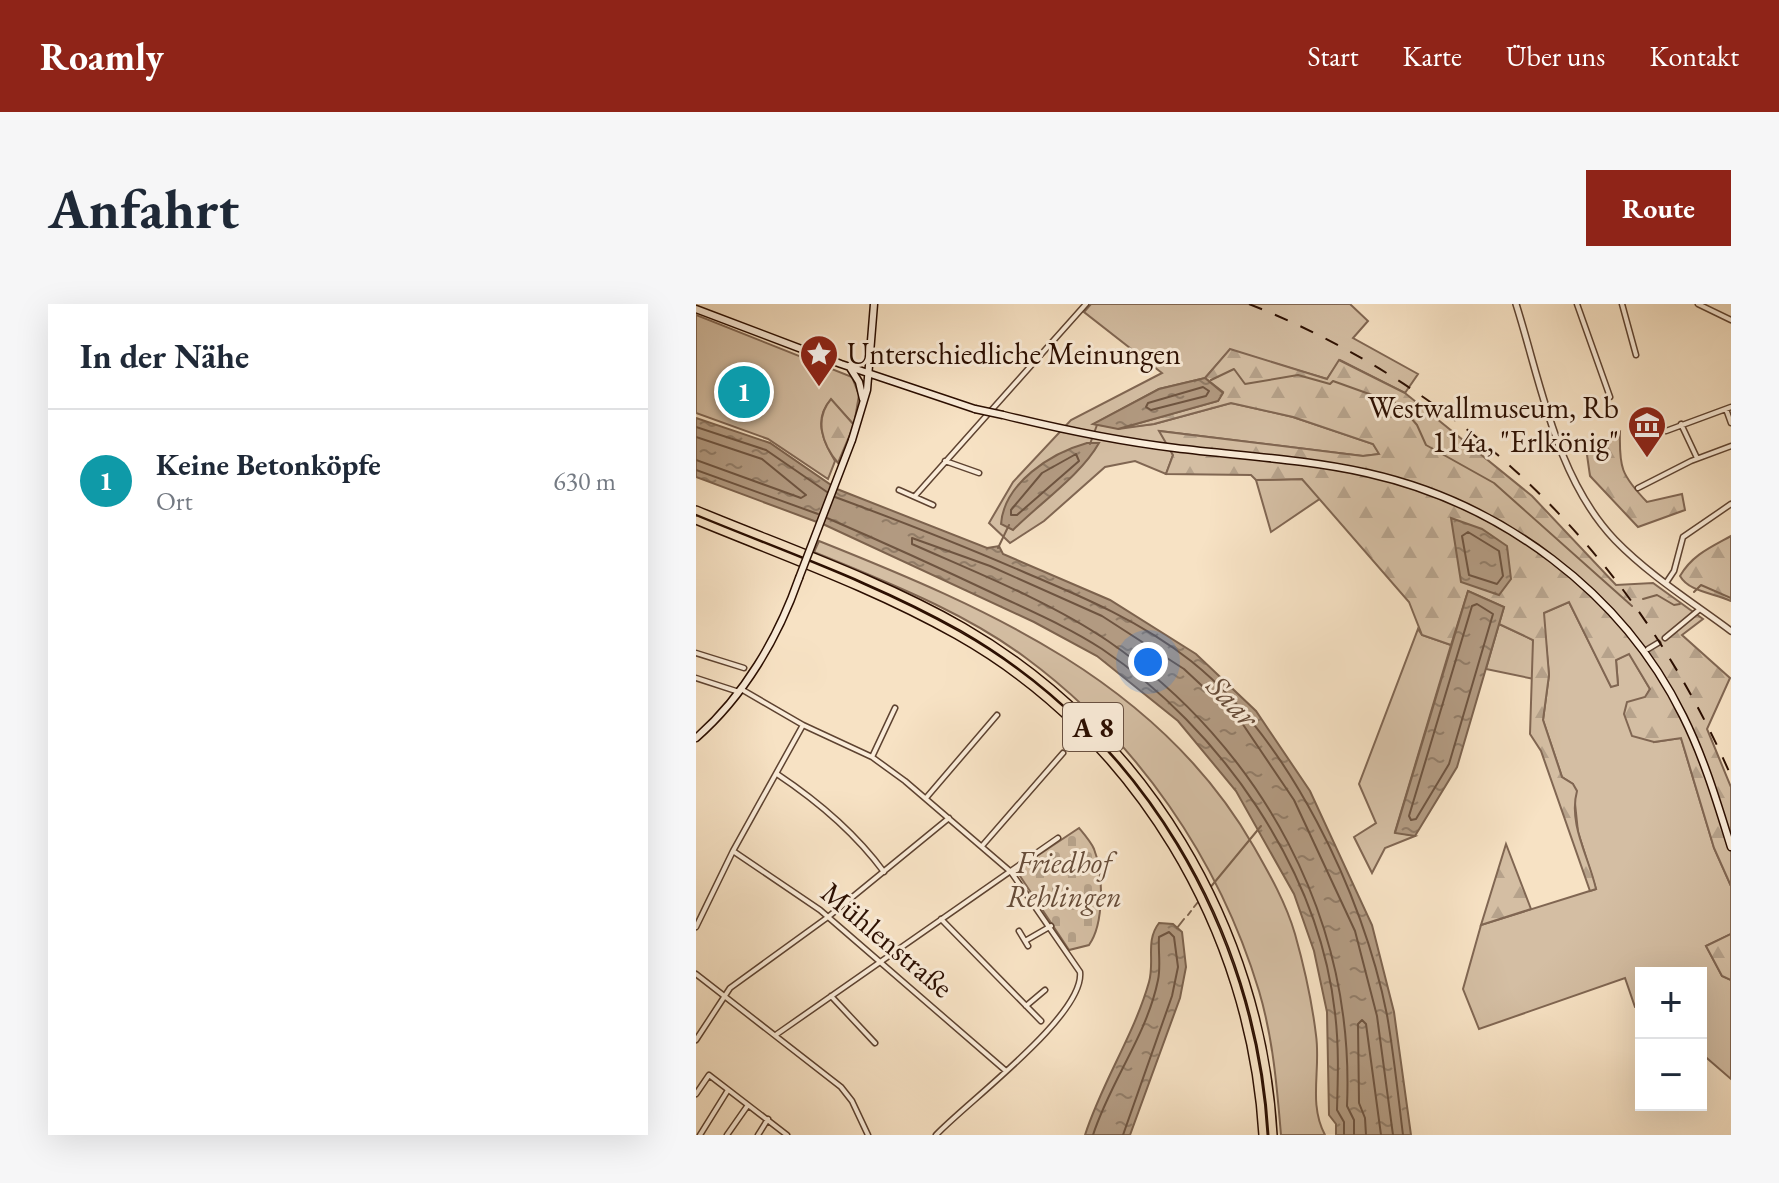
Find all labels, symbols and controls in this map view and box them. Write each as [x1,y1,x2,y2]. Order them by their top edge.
text: Roamly [40,32,164,81]
text: Start [1307,38,1359,74]
text: Karte [1403,38,1462,74]
text: Über uns [1506,38,1605,74]
text: Kontakt [1649,38,1739,74]
button: Route [1586,170,1731,246]
text: Anfahrt [48,172,239,245]
place icon: Unterschiedliche Meinungen [798,333,840,388]
text: In der Nähe [80,334,249,378]
place label: Unterschiedliche Meinungen [847,334,1181,373]
pin: 1 [718,362,770,422]
place label: Westwallmuseum, Rb 114a, "Erlkönig" [1368,388,1619,461]
museum icon: Westwallmuseum, Rb 114a, "Erlkönig" [1626,404,1668,459]
text: Keine Betonköpfe [156,445,381,484]
text: 1 [99,464,113,498]
text: 630 m [553,464,616,498]
text: Ort [156,484,193,518]
your location [1128,642,1168,682]
water label: Saar [1197,665,1270,738]
road number: A 8 [1063,703,1123,751]
park label: Friedhof Rehlingen [1006,843,1122,916]
street label: Mühlenstraße [813,873,962,1006]
map controls [1635,967,1707,1111]
button: + [1635,967,1707,1039]
button: − [1635,1039,1707,1111]

